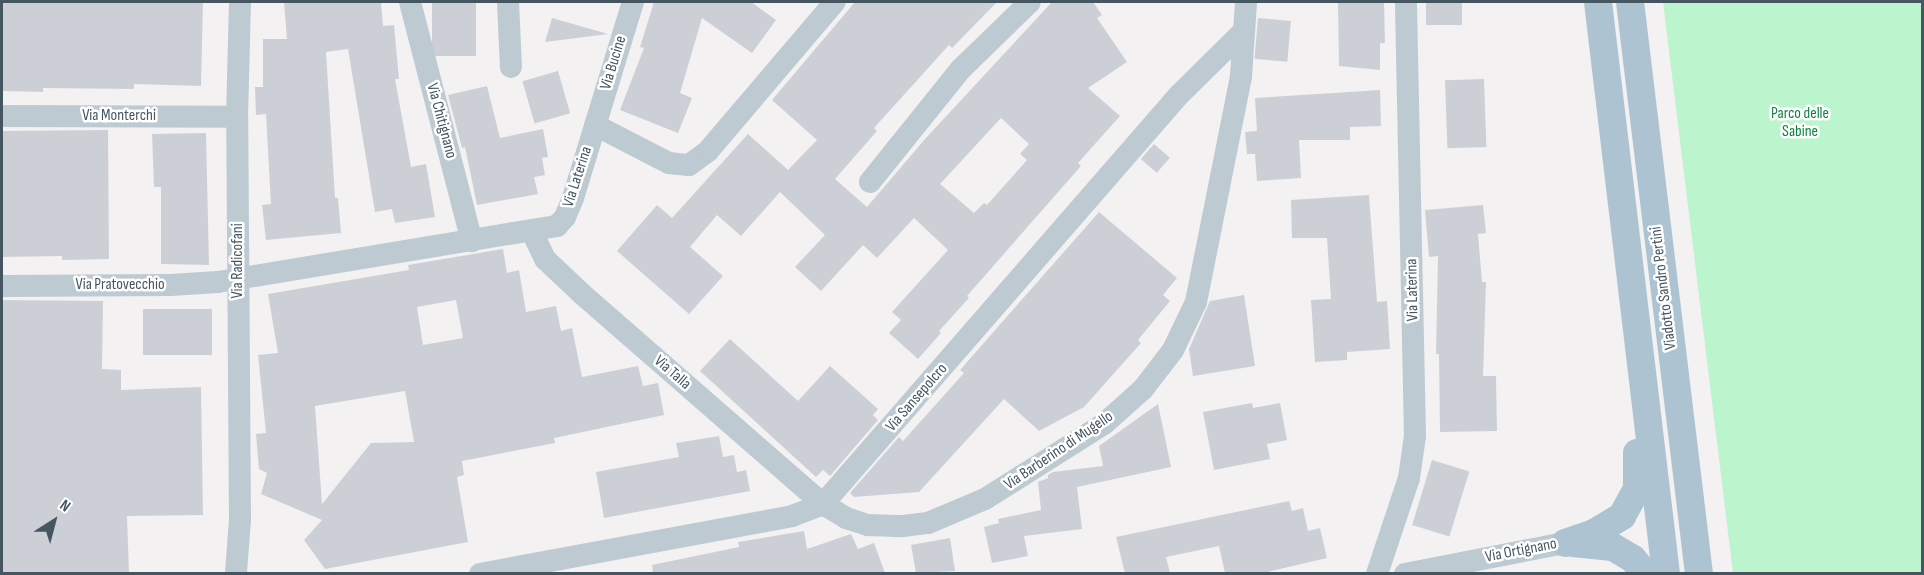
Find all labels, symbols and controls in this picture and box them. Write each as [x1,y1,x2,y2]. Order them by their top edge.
street label: Via Bucine [597,34,631,92]
street label: Via Chitignano [422,81,460,161]
park label: Parco delle Sabine [1771,104,1829,142]
street label: Via Monterchi [82,106,156,126]
street label: Via Laterina [559,144,597,210]
street label: Via Radicofani [228,223,248,299]
street label: Viadotto Sandro Pertini [1647,225,1681,351]
street label: Via Laterina [1403,258,1423,322]
street label: Via Pratovecchio [75,275,165,295]
street label: Via Talla [650,352,694,394]
street label: Via Sansepolcro [882,360,952,436]
street label: Via Barberino di Mugello [1001,407,1117,495]
north arrow [24,491,84,551]
text: N [56,496,74,516]
street label: Via Ortignano [1484,535,1558,567]

